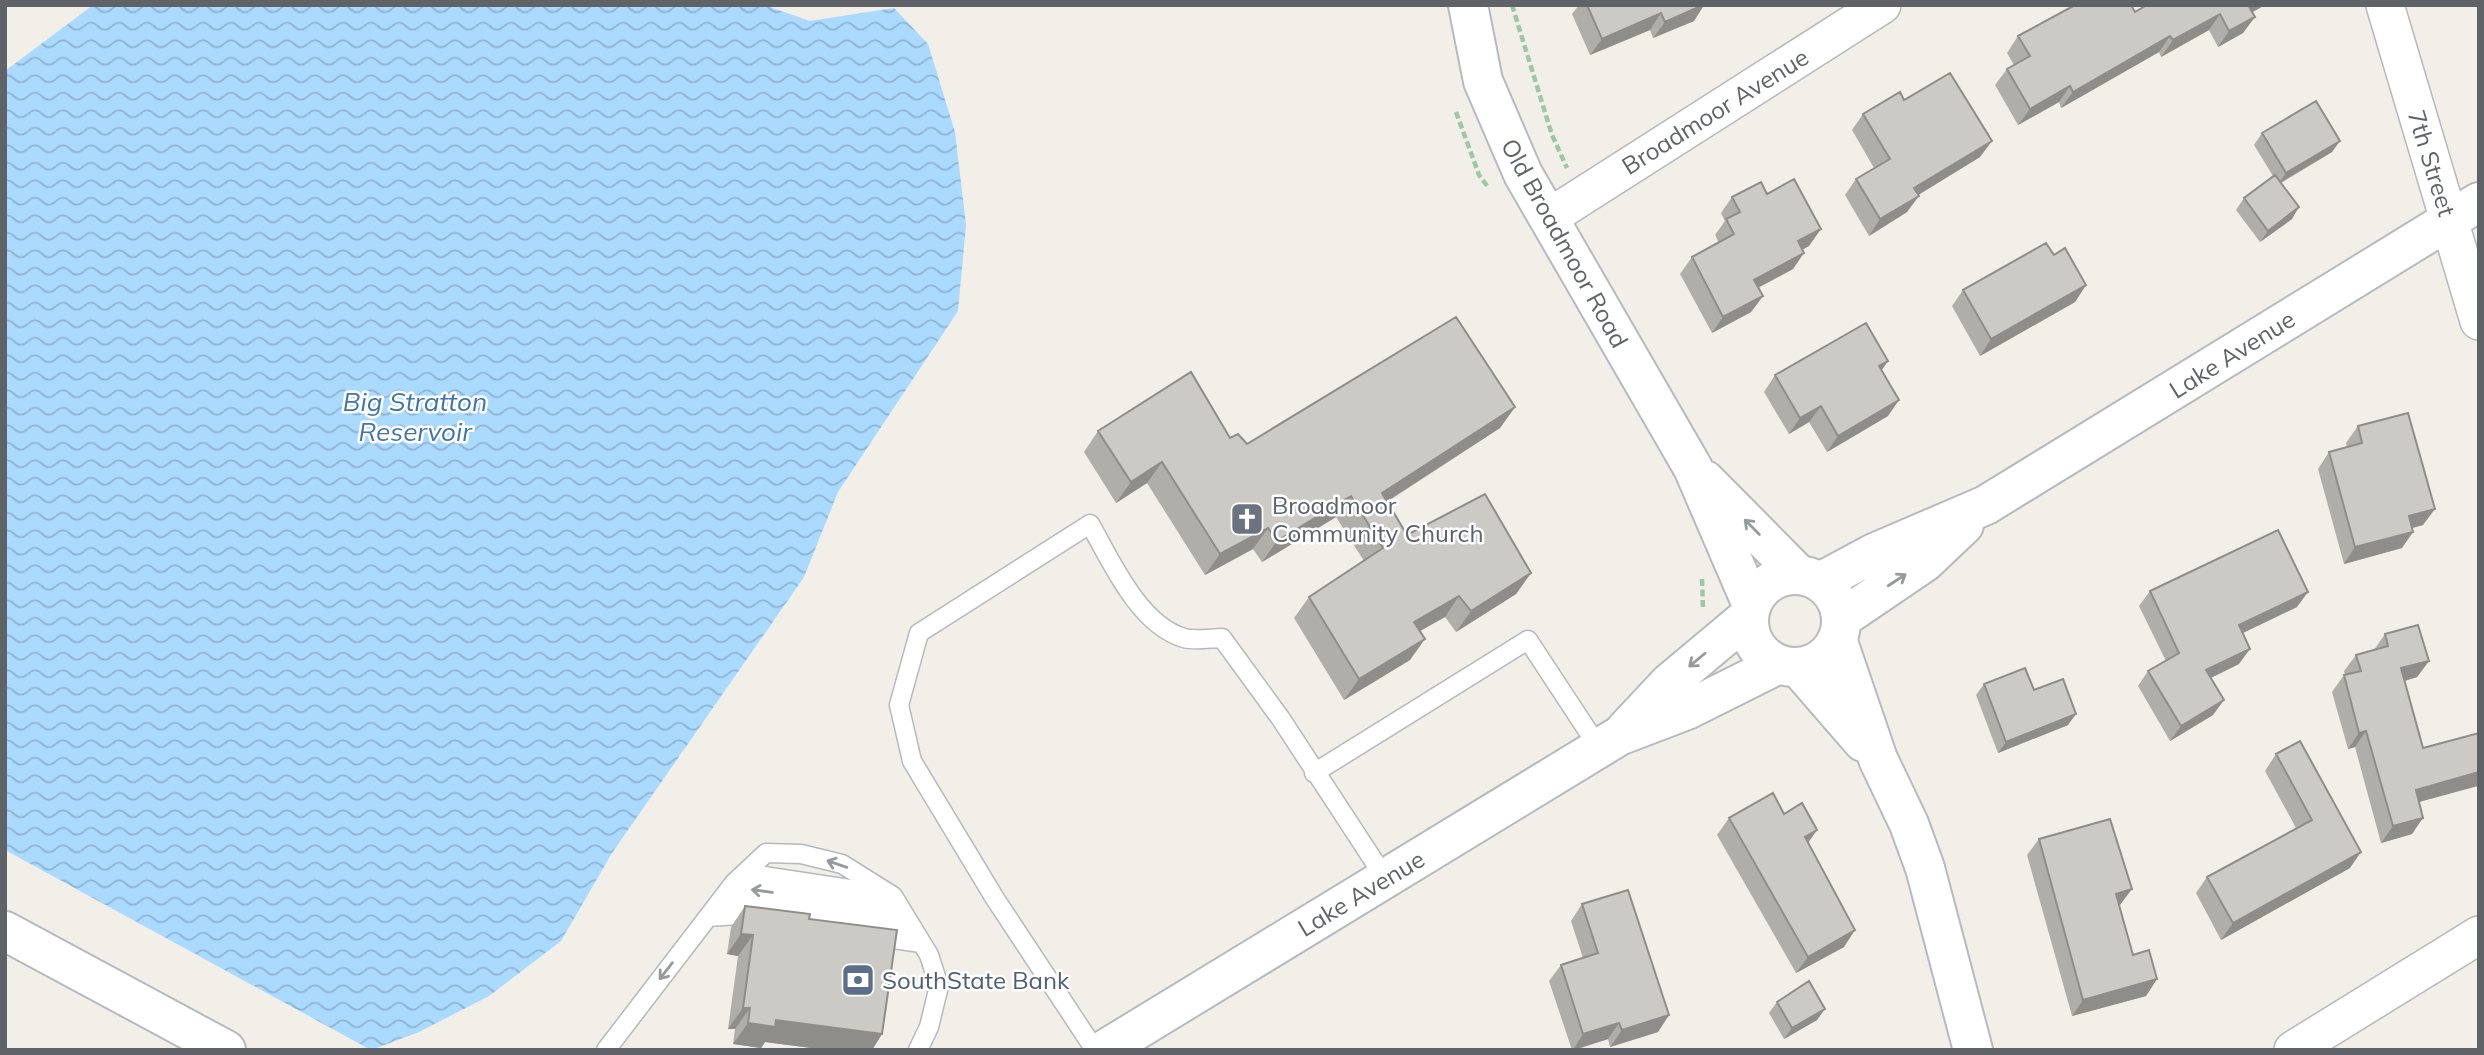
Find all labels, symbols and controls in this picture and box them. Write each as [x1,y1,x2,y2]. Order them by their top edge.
street label: Broadmoor Avenue [1616,41,1814,181]
street label: 7th Street [2402,106,2462,220]
street label: Old Broadmoor Road [1495,133,1635,353]
street label: Lake Avenue [2164,304,2300,404]
water label: Big Stratton Reservoir [343,385,487,448]
place label: Broadmoor Community Church [1272,490,1483,548]
church icon: Broadmoor Community Church [1228,500,1266,538]
one-way arrow [1743,518,1760,535]
one-way arrow [1886,572,1906,586]
one-way arrow [1688,652,1706,668]
street label: Lake Avenue [1292,843,1430,943]
one-way arrow [826,857,848,869]
one-way arrow [751,884,773,897]
bank icon: SouthState Bank [839,961,877,999]
one-way arrow [659,962,674,981]
place label: SouthState Bank [882,965,1070,995]

